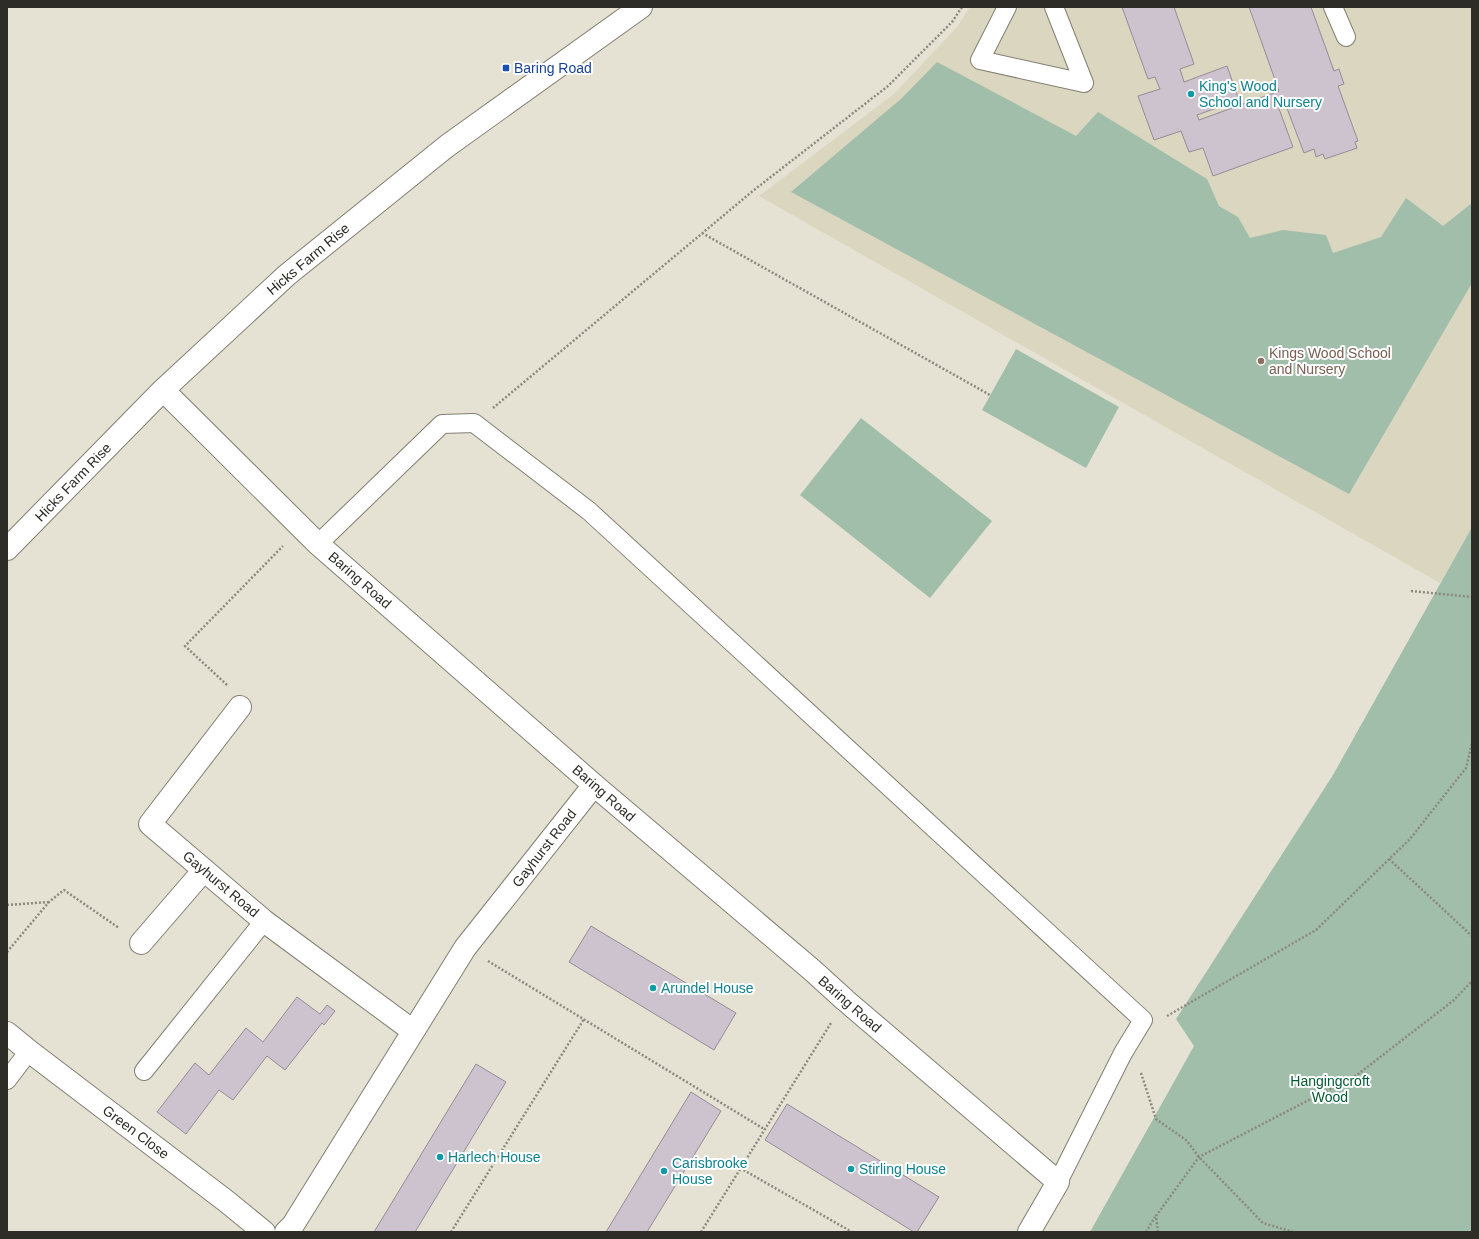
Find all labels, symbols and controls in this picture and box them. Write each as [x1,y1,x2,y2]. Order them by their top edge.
place label: Baring Road [514,60,592,76]
marker: Baring Road [501,63,511,73]
place label: King's Wood School and Nursery [1199,78,1322,110]
marker: King's Wood School and Nursery [1186,89,1196,99]
street label: Hicks Farm Rise [264,220,353,298]
place label: Kings Wood School and Nursery [1269,345,1391,377]
marker: Kings Wood School and Nursery [1256,356,1266,366]
street label: Hicks Farm Rise [32,439,115,524]
street label: Baring Road [325,548,395,612]
street label: Baring Road [569,761,639,825]
street label: Gayhurst Road [509,806,579,890]
street label: Gayhurst Road [180,848,262,920]
street label: Baring Road [815,972,885,1036]
place label: Arundel House [661,980,754,996]
marker: Arundel House [648,983,658,993]
park label: Hangingcroft Wood [1290,1073,1370,1105]
street label: Green Close [100,1102,172,1162]
place label: Harlech House [448,1149,541,1165]
marker: Harlech House [435,1152,445,1162]
place label: Carisbrooke House [672,1155,748,1187]
place label: Stirling House [859,1161,946,1177]
marker: Stirling House [846,1164,856,1174]
marker: Carisbrooke House [659,1166,669,1176]

